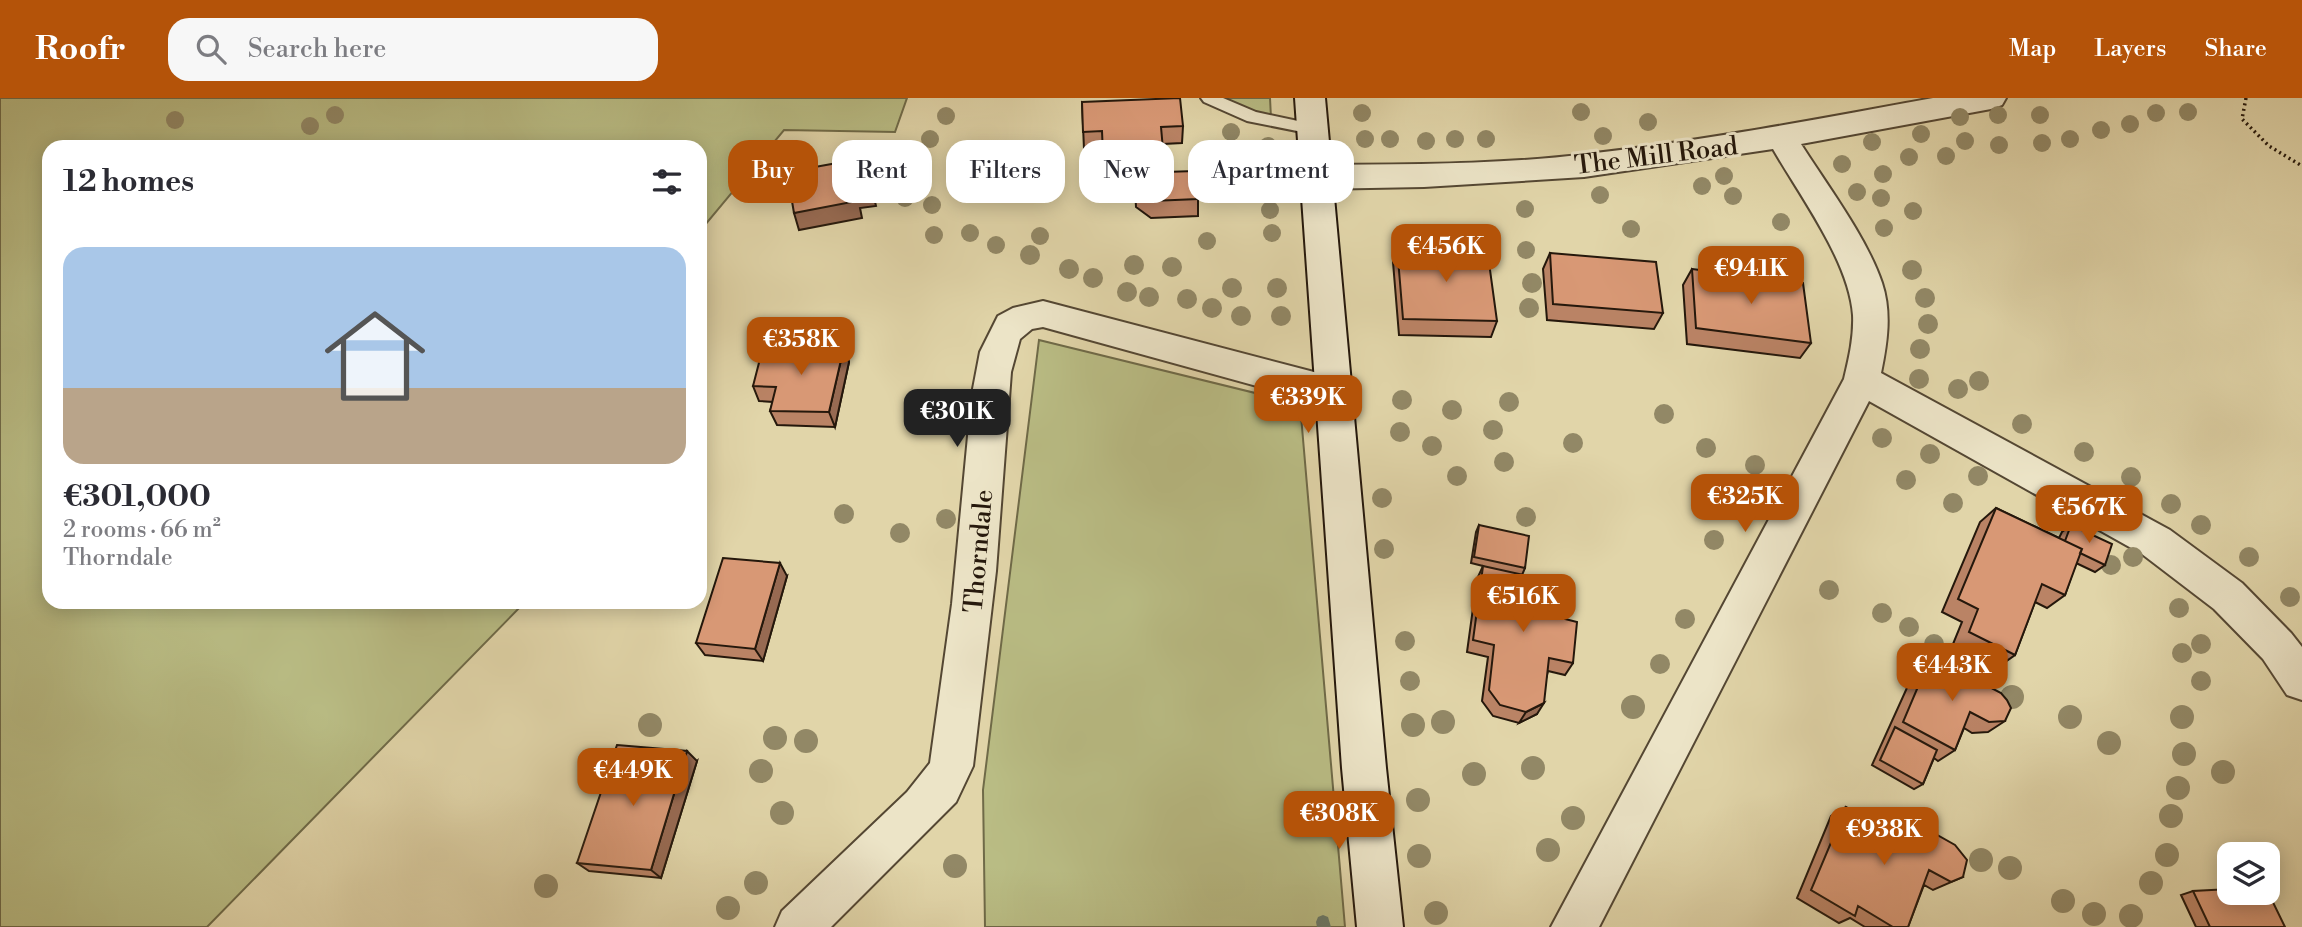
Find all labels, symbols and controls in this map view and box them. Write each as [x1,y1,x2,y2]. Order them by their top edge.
search box [168,18,658,81]
text: Roofr [35,29,126,70]
icon: search [192,30,230,68]
text: Search here [248,33,386,65]
text: Map [2009,34,2056,64]
text: Layers [2094,34,2166,64]
text: Share [2204,34,2267,64]
street label: The Mill Road [1573,130,1740,182]
chip: Buy [728,140,818,203]
chip: Rent [832,140,932,203]
chip: Filters [946,140,1065,203]
chip: New [1079,140,1174,203]
chip: Apartment [1188,140,1354,203]
text: 12 homes [63,163,194,201]
icon: filters [648,163,686,201]
pin: €456K [1397,225,1495,284]
text: €456K [1407,233,1485,261]
pin: €941K [1702,246,1800,306]
text: €941K [1714,255,1788,283]
icon: home [312,293,438,419]
pin: €358K [752,317,850,377]
text: €358K [763,326,839,354]
pin: €339K [1259,376,1357,435]
text: €339K [1270,384,1346,412]
pin: €301K [908,390,1006,449]
text: €301K [920,398,994,426]
pin: €325K [1696,474,1794,534]
text: €301,000 [63,478,211,516]
text: €325K [1707,483,1783,511]
pin: €567K [2040,486,2138,545]
street label: Thorndale [958,488,1000,614]
text: €567K [2052,494,2126,522]
text: 2 rooms · 66 m² [63,516,221,544]
text: Thorndale [63,544,173,572]
pin: €516K [1474,574,1572,634]
text: €516K [1487,583,1559,611]
pin: €443K [1903,644,2001,703]
text: €443K [1913,652,1991,680]
pin: €449K [584,748,682,808]
text: €449K [593,757,673,785]
pin: €308K [1290,792,1388,851]
text: €308K [1300,800,1378,828]
pin: €938K [1835,808,1933,867]
text: €938K [1846,816,1922,844]
map controls [2217,842,2280,905]
button: layers [2217,842,2280,905]

